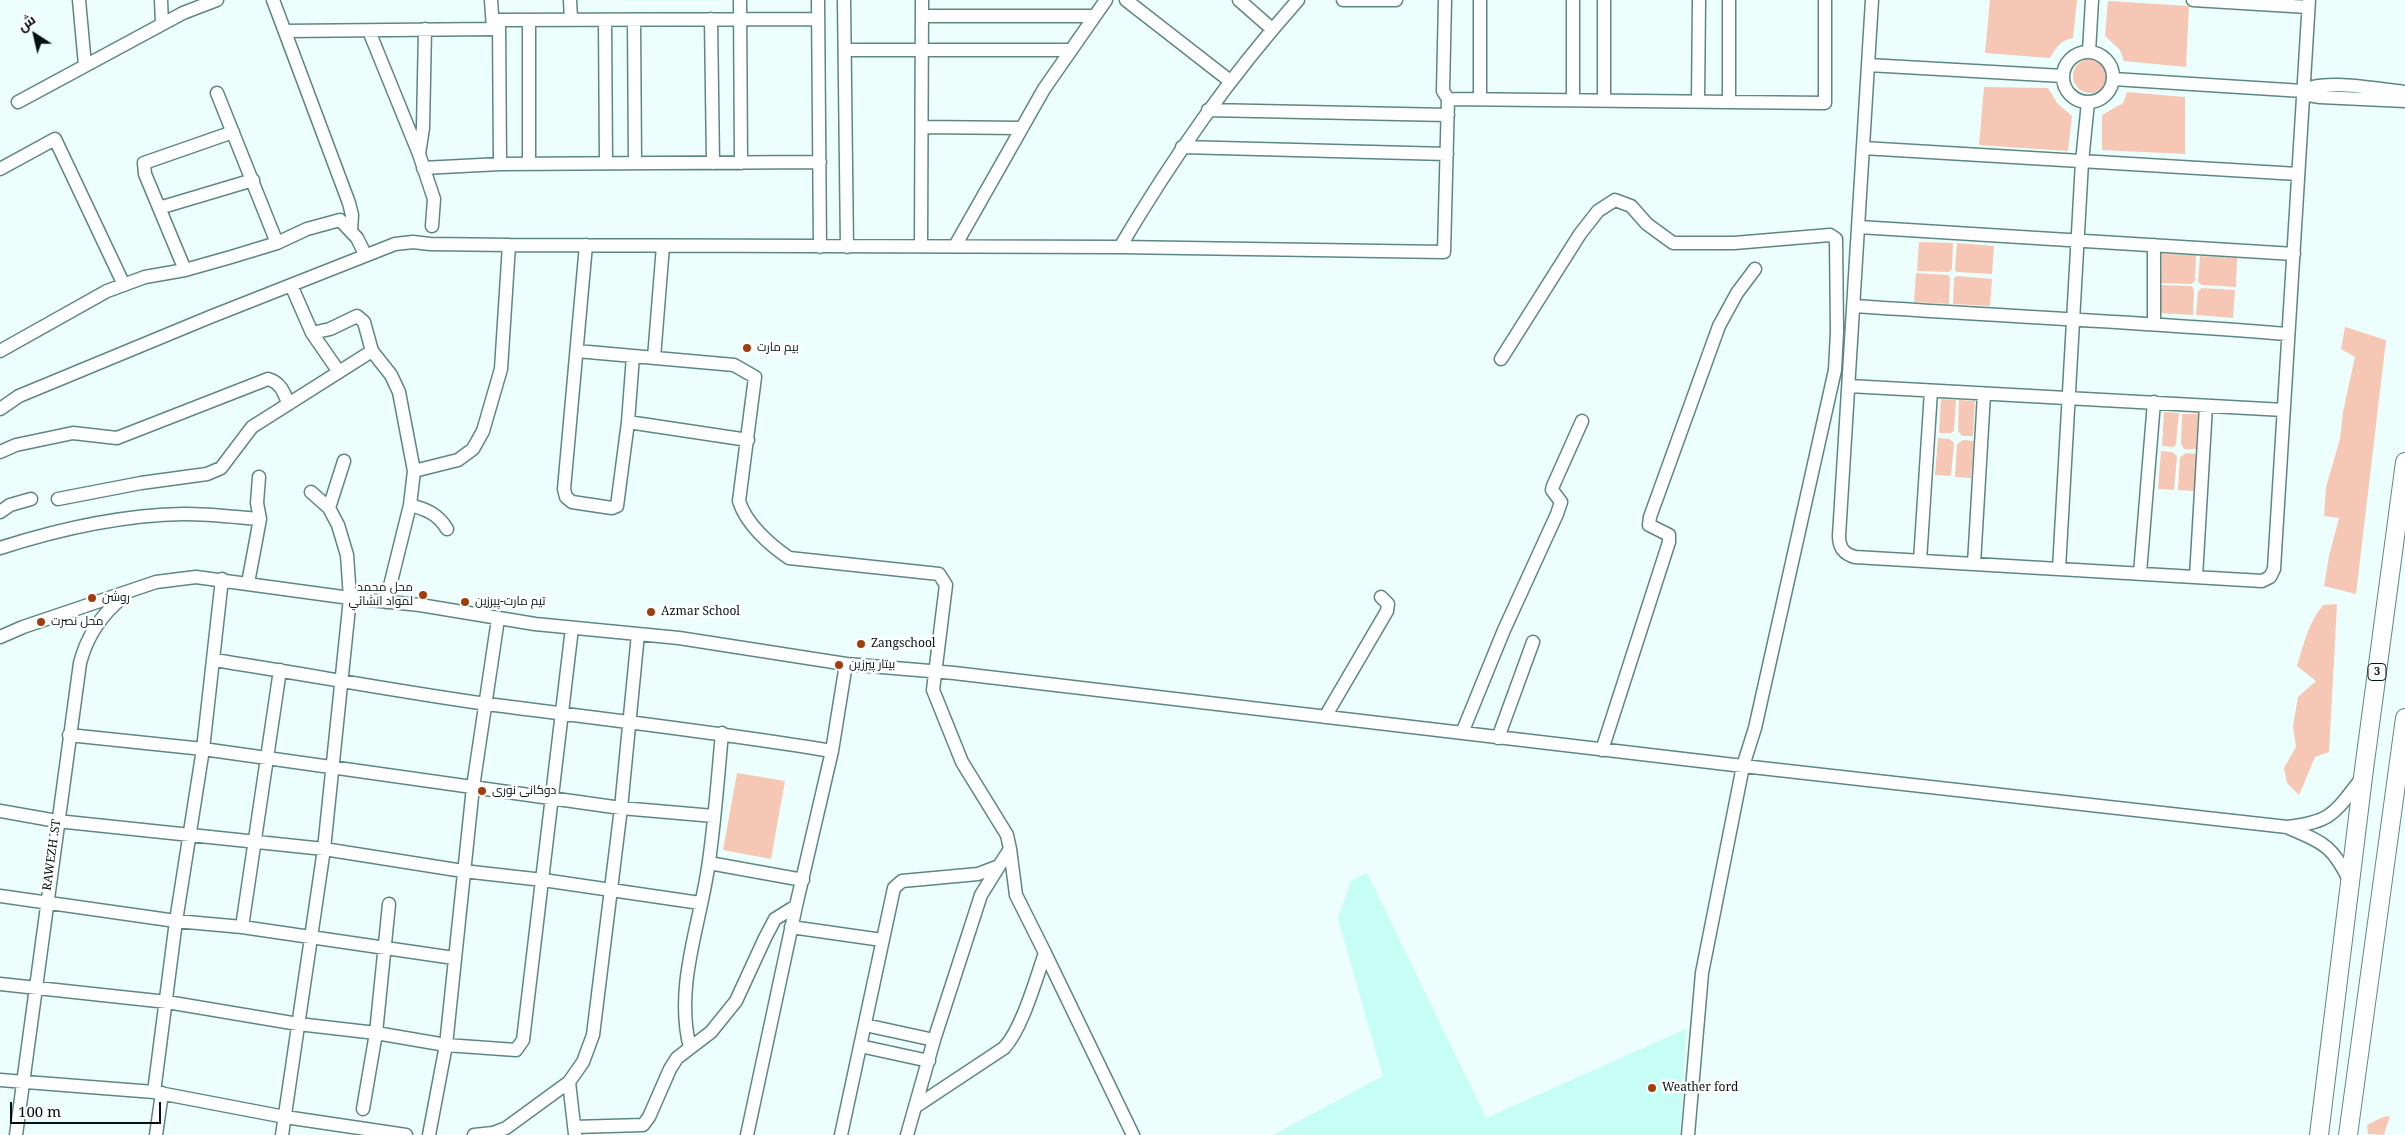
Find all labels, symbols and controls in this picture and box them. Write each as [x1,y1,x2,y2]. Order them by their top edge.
text: ش [13,9,39,35]
north arrow [10,10,60,60]
place label: بیم مارت [757,341,799,355]
marker: بیم مارت [741,342,753,354]
place label: محل محمد لمواد انشائي [348,581,413,609]
marker: محل محمد لمواد انشائي [417,589,429,601]
place label: روشن [102,591,130,605]
marker: روشن [86,592,98,604]
place label: تیم مارت-پیرزین [475,595,545,609]
marker: تیم مارت-پیرزین [459,596,471,608]
place label: Azmar School [661,605,740,619]
marker: Azmar School [645,606,657,618]
place label: محل نصرت [51,615,104,629]
marker: محل نصرت [35,616,47,628]
place label: Zangschool [871,637,936,651]
marker: Zangschool [855,638,867,650]
place label: بيتار پيرزين [849,658,895,672]
marker: بيتار پيرزين [833,659,845,671]
road number: 3 [2368,664,2386,680]
place label: دوکانی نوری [492,784,556,798]
marker: دوکانی نوری [476,785,488,797]
street label: RAWEZH .ST [40,818,64,892]
place label: Weather ford [1662,1081,1738,1095]
marker: Weather ford [1646,1082,1658,1094]
scale bar [12,1092,164,1124]
text: 100 m [18,1101,61,1121]

